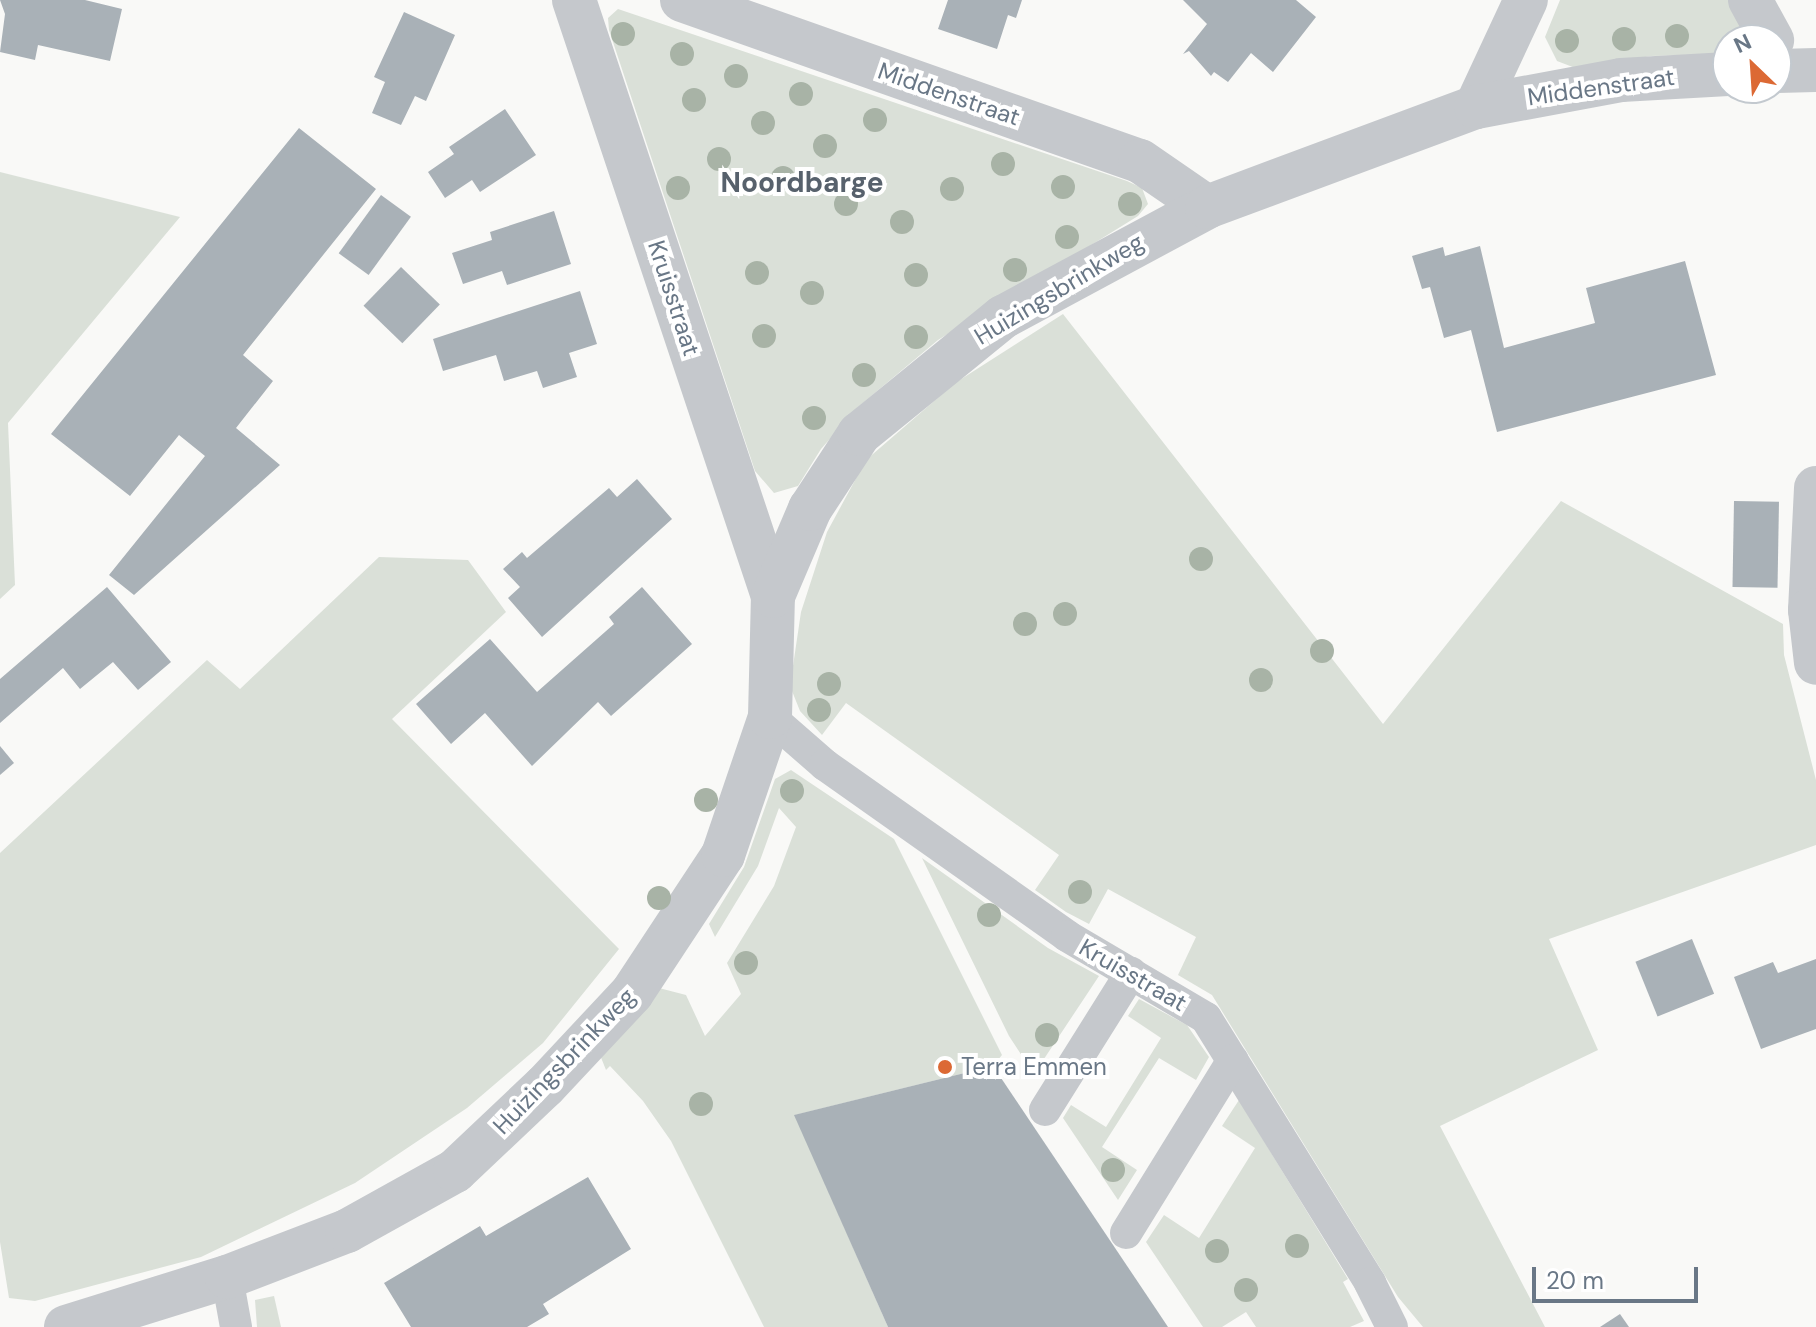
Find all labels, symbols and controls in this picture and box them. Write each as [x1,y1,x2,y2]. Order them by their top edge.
north arrow [1712,24,1792,104]
text: N [1729,27,1756,60]
street label: Middenstraat [874,56,1024,132]
street label: Middenstraat [1525,62,1677,112]
district label: Noordbarge [721,166,883,200]
street label: Huizingsbrinkweg [969,227,1149,351]
street label: Kruisstraat [642,237,706,359]
street label: Kruisstraat [1074,933,1192,1017]
street label: Huizingsbrinkweg [487,982,641,1140]
place label: Terra Emmen [961,1053,1107,1081]
marker: Terra Emmen [936,1058,954,1076]
scale bar [1536,1251,1702,1301]
text: 20 m [1546,1265,1604,1296]

